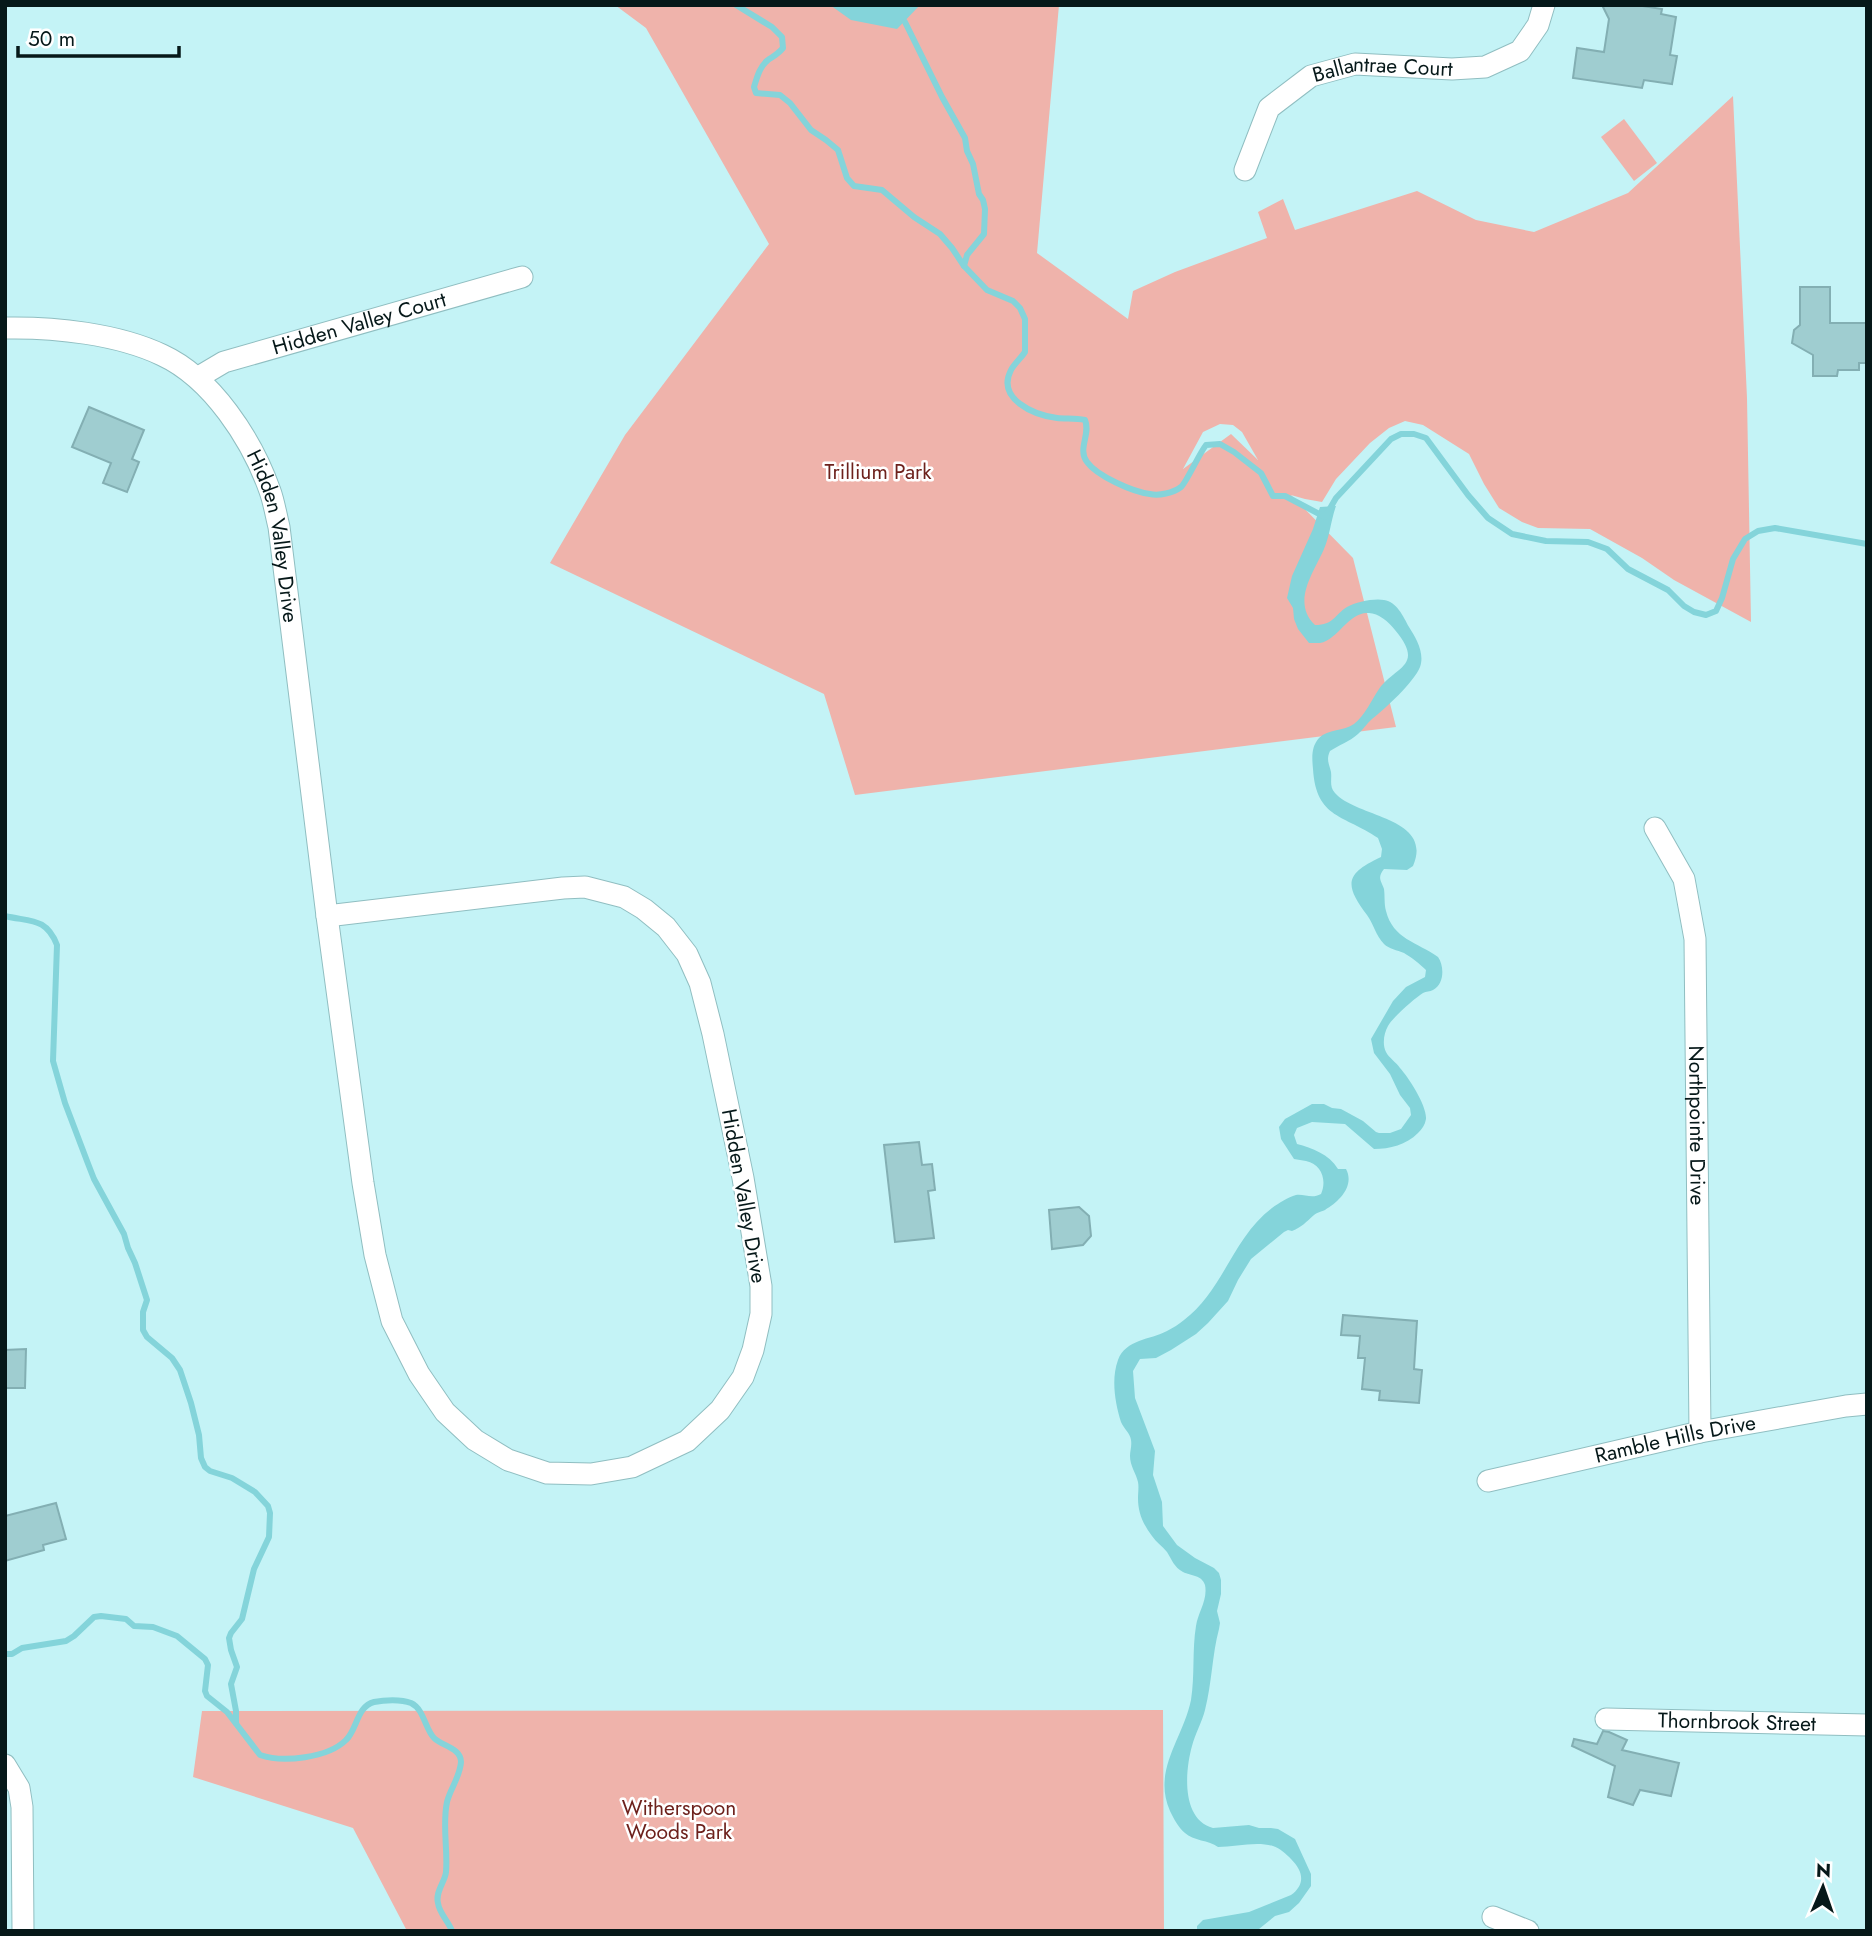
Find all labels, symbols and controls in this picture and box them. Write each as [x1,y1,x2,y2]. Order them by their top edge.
scale bar [18,14,178,58]
text: 50 m [28,24,75,54]
street label: Ballantrae Court [1309,49,1453,90]
street label: Hidden Valley Court [269,284,450,362]
street label: Hidden Valley Drive [239,444,306,624]
park label: Trillium Park [825,457,932,487]
street label: Northpointe Drive [1681,1045,1713,1206]
street label: Hidden Valley Drive [714,1106,774,1286]
street label: Ramble Hills Drive [1592,1407,1758,1471]
street label: Thornbrook Street [1658,1705,1816,1739]
park label: Witherspoon Woods Park [622,1793,736,1847]
north arrow [1788,1852,1858,1922]
text: N [1816,1857,1832,1884]

